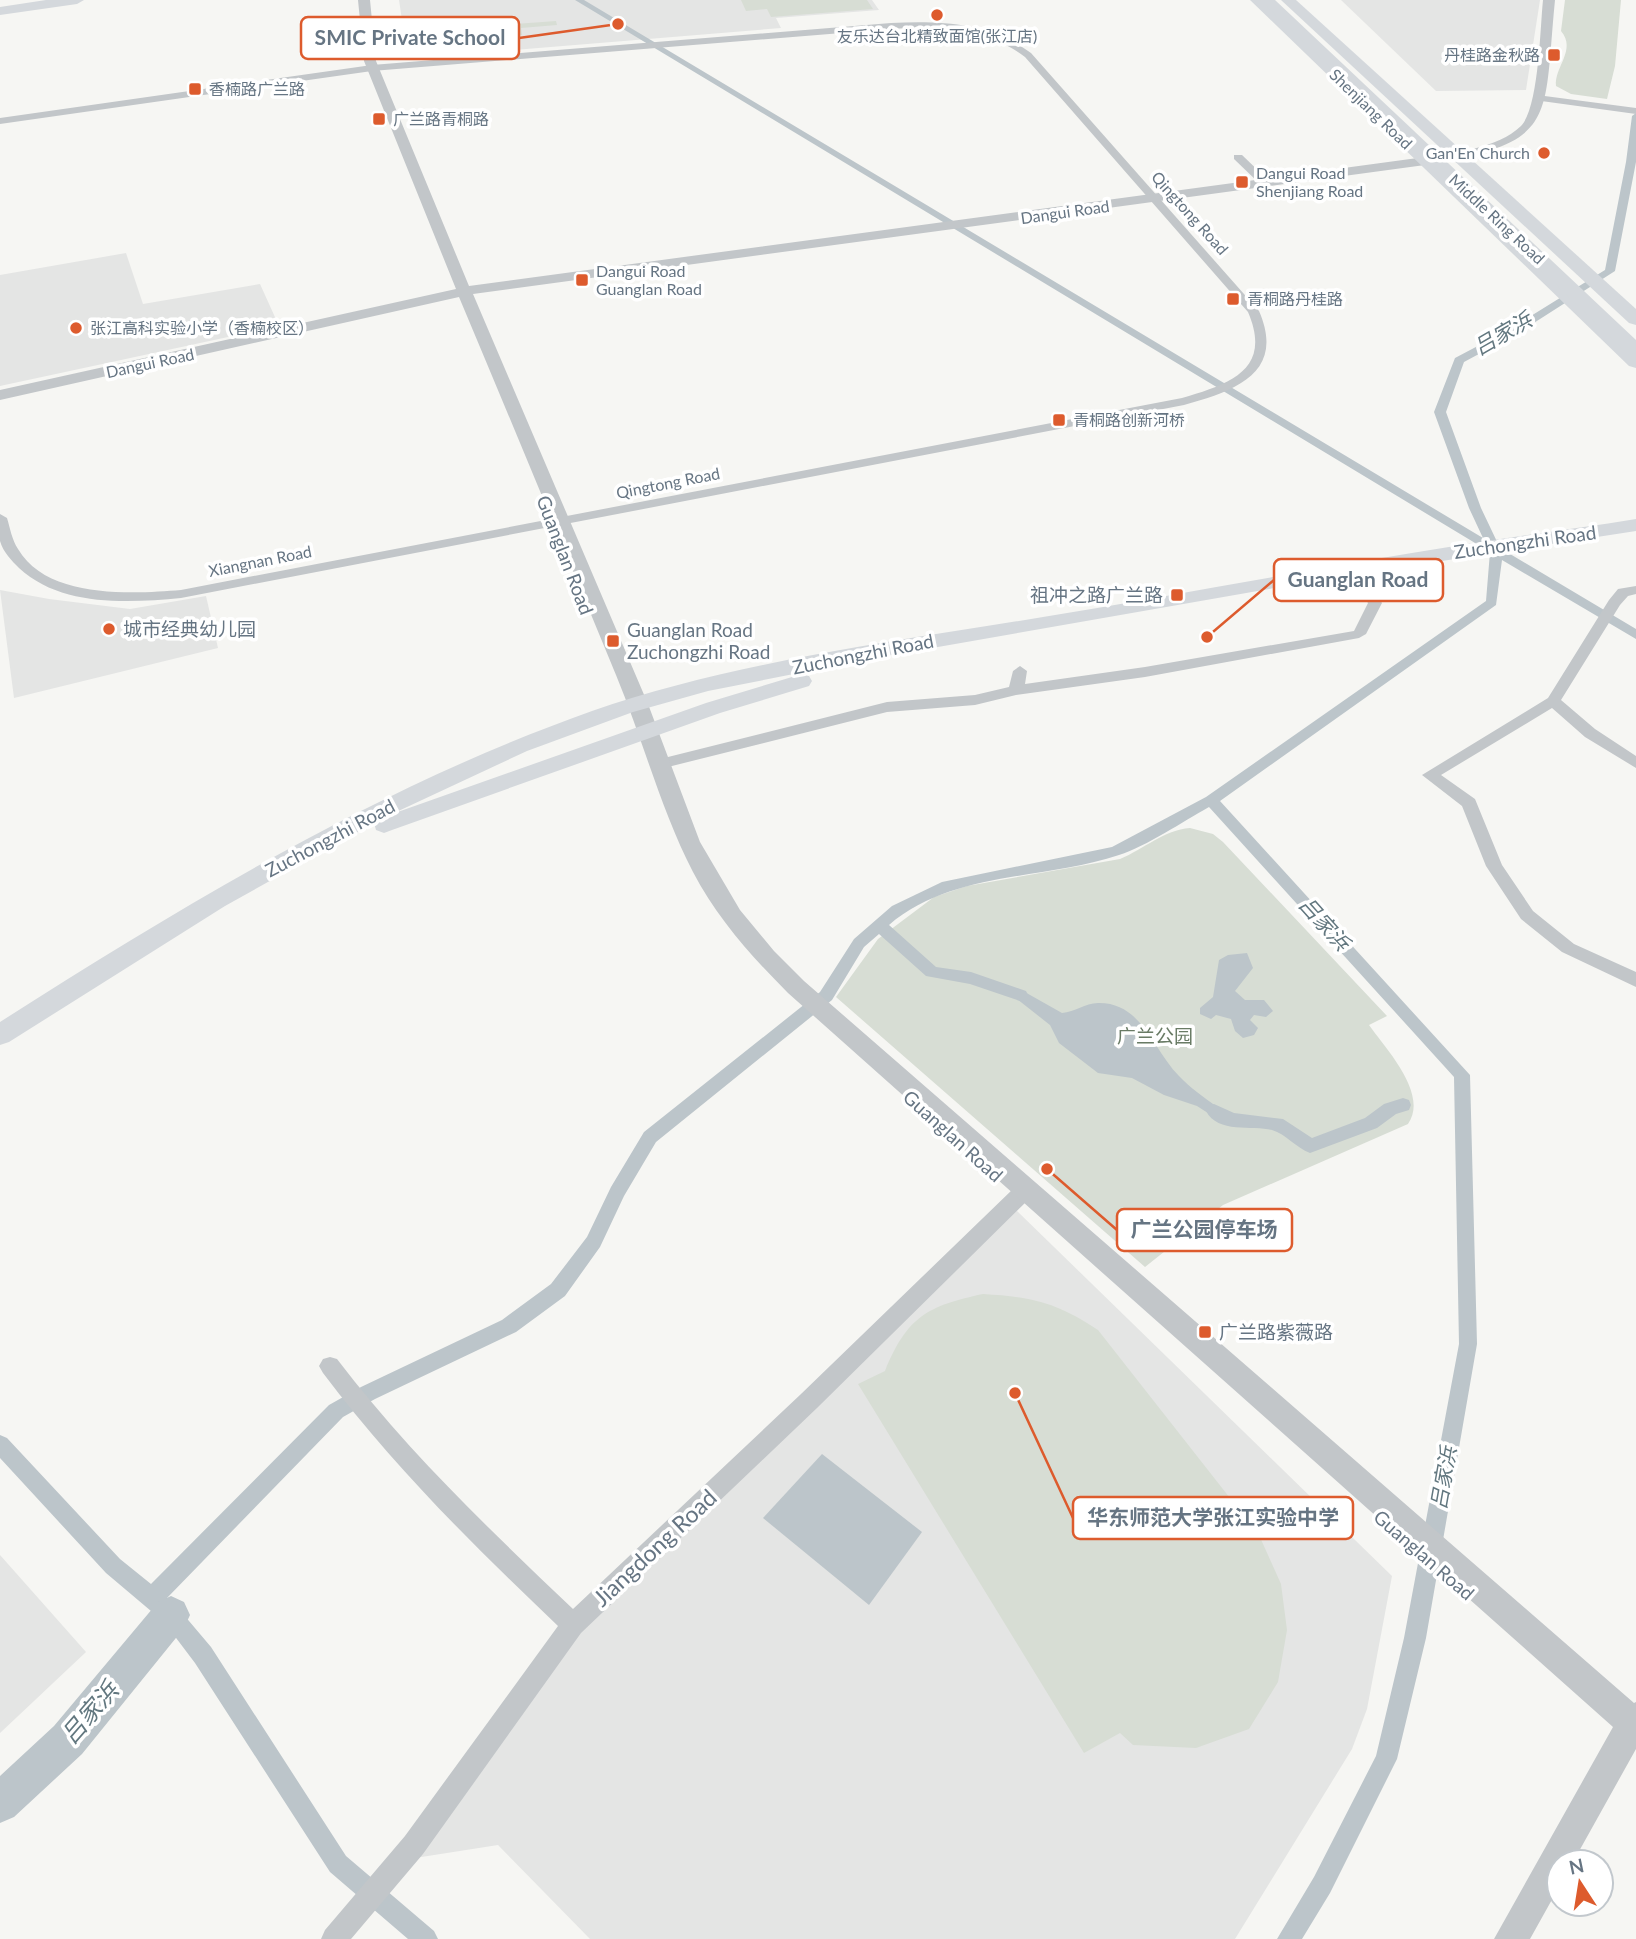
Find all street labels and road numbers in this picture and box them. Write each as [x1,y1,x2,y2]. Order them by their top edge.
street label: Shenjiang Road [1326,65,1417,153]
street label: Qingtong Road [1148,167,1233,258]
street label: Middle Ring Road [1446,170,1549,268]
street label: Dangui Road [1019,196,1111,227]
street label: Dangui Road [104,344,196,381]
street label: Qingtong Road [614,463,721,502]
street label: Guanglan Road [532,492,599,618]
street label: Zuchongzhi Road [1452,520,1597,563]
street label: Xiangnan Road [207,541,313,580]
street label: Zuchongzhi Road [790,629,935,678]
street label: Zuchongzhi Road [261,794,398,881]
street label: Guanglan Road [899,1085,1008,1186]
street label: Jiangdong Road [587,1483,722,1612]
street label: Guanglan Road [1369,1505,1479,1605]

